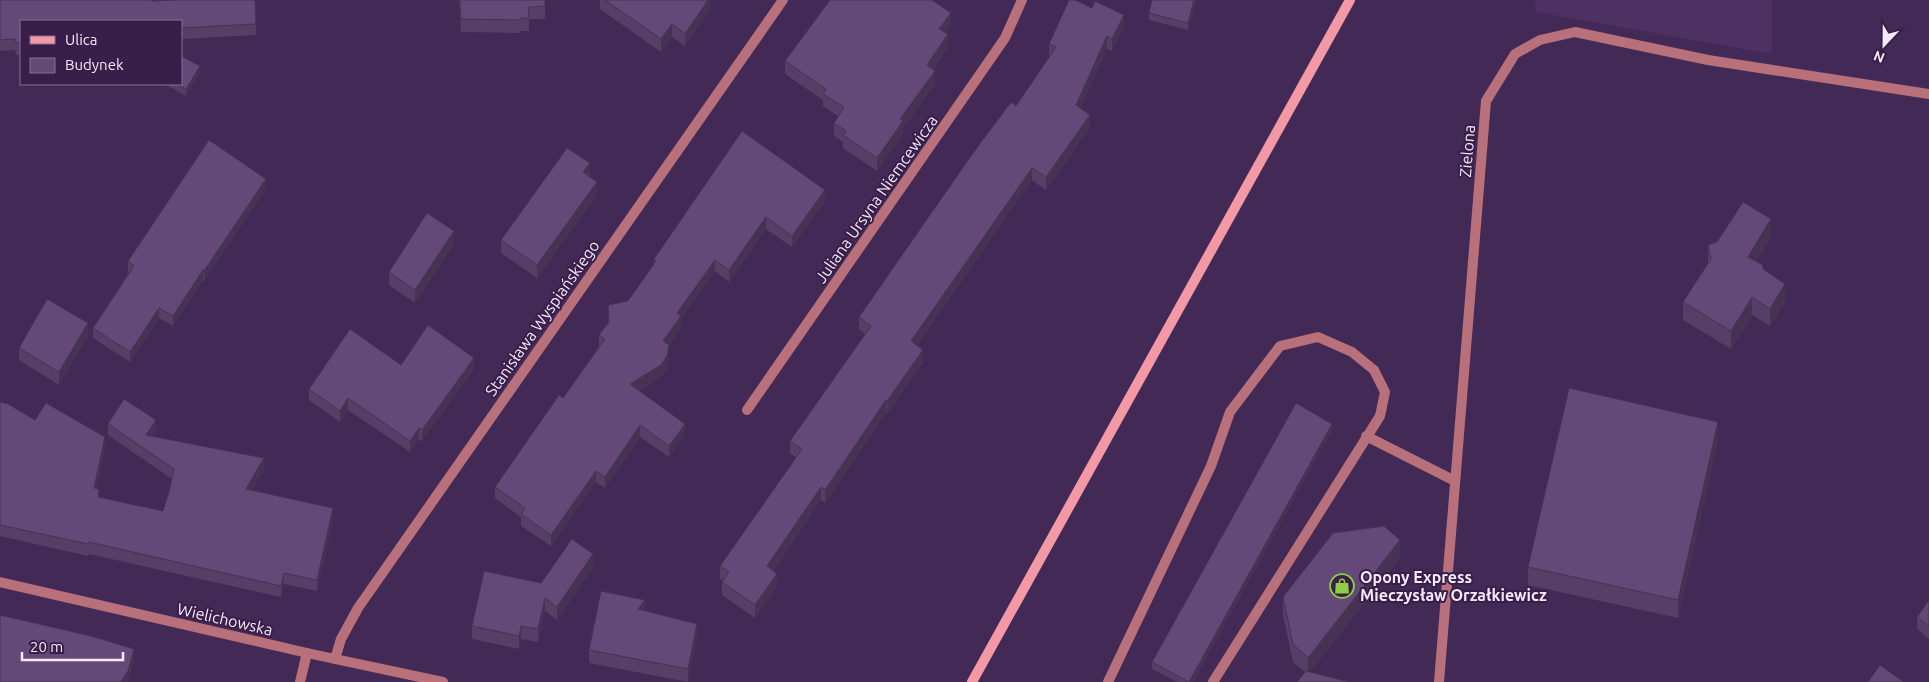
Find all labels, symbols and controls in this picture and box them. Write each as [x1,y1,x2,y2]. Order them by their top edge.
legend [20,20,182,85]
north arrow [1859,20,1909,70]
text: Ulica [65,31,97,48]
text: N [1871,48,1887,66]
text: Budynek [65,56,124,73]
street label: Juliana Ursyna Niemcewicza [811,112,941,286]
street label: Zielona [1456,124,1478,178]
street label: Stanisława Wyspiańskiego [481,237,603,399]
place label: Opony Express Mieczysław Orzałkiewicz [1360,568,1547,604]
shop icon: Opony Express Mieczysław Orzałkiewicz [1329,573,1355,599]
street label: Wielichowska [175,599,275,639]
scale bar [22,630,124,662]
text: 20 m [30,638,63,655]

